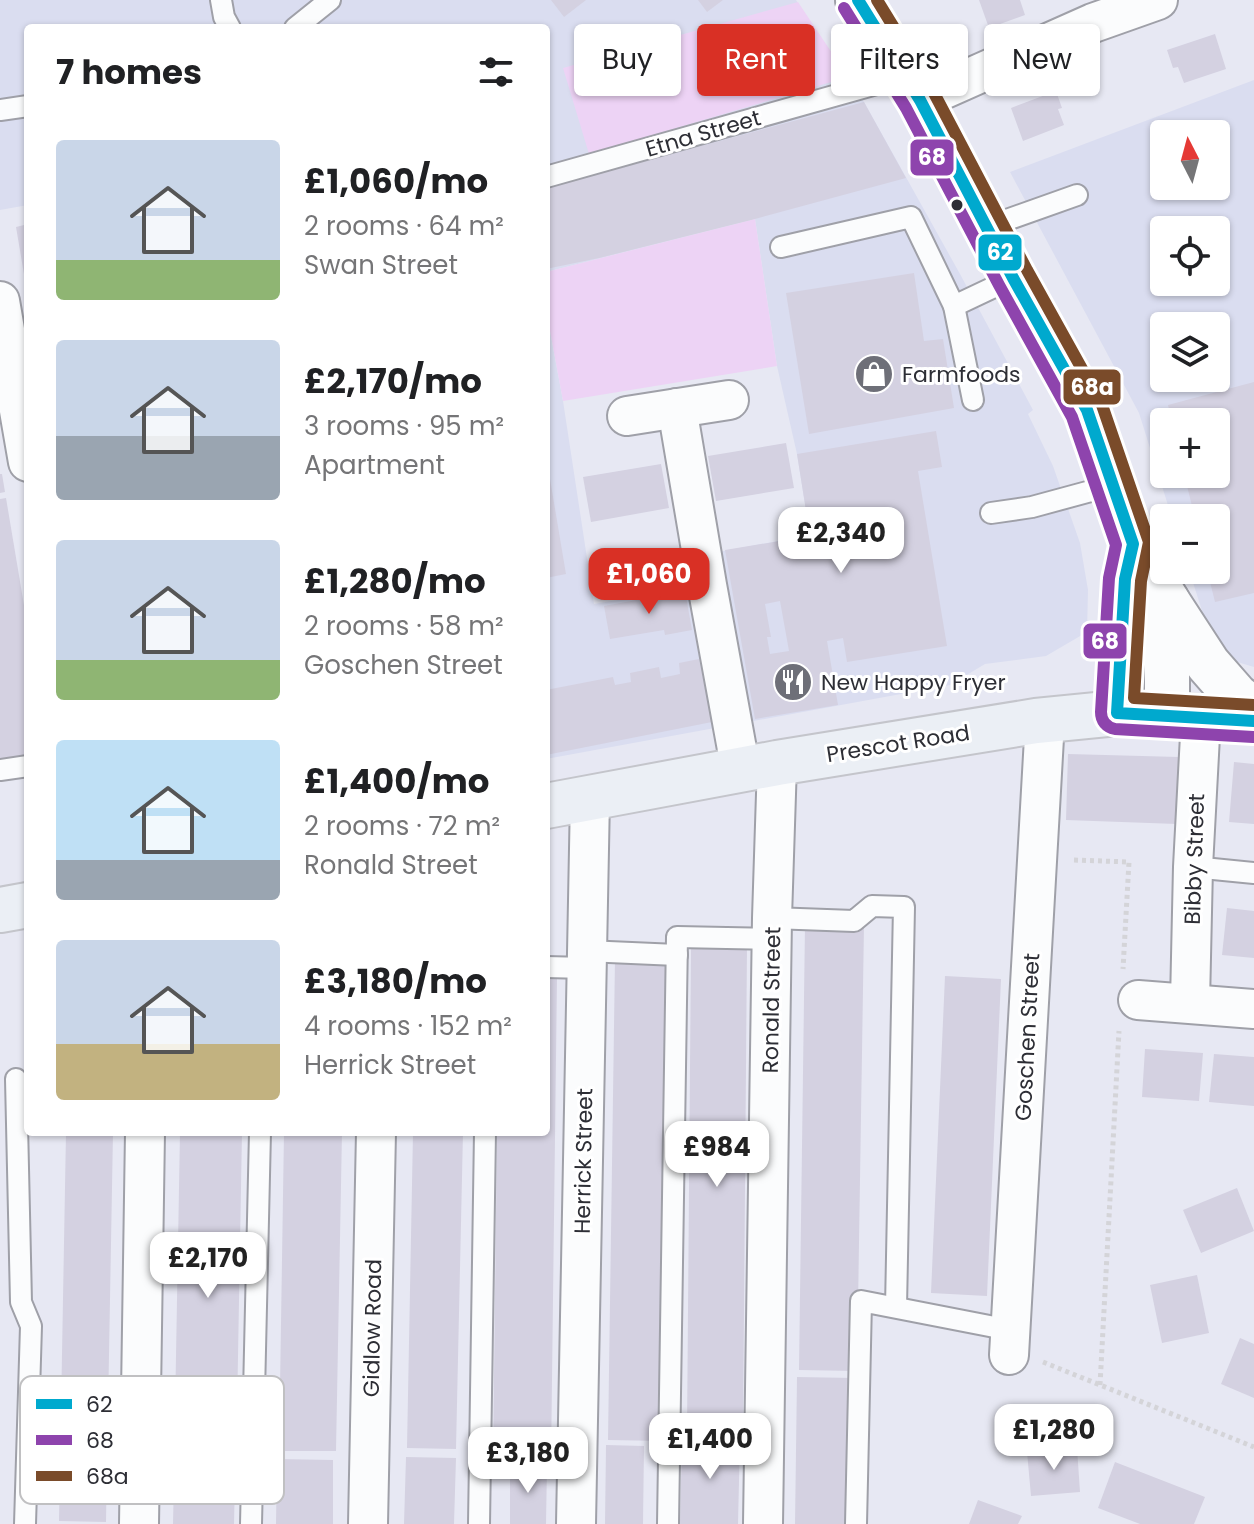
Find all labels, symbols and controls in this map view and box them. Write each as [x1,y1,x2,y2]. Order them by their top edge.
chip: Buy [574,24,681,96]
chip: Rent [697,24,815,96]
chip: Filters [831,24,968,96]
chip: New [984,24,1100,96]
text: 7 homes [56,48,202,96]
icon: filters [474,50,518,94]
street label: Etna Street [642,102,764,165]
north arrow [1150,120,1230,200]
map controls [1150,120,1230,584]
line badge: 68 [909,138,955,177]
text: 68 [918,142,946,173]
text: £1,060/mo [304,157,488,205]
icon: home [120,172,216,268]
unlabelled marker [949,197,965,213]
text: 2 rooms · 64 m² [304,208,504,244]
button: locate [1150,216,1230,296]
line badge: 62 [977,233,1023,272]
text: 62 [987,237,1013,268]
text: Swan Street [304,247,458,283]
button: layers [1150,312,1230,392]
shop icon: Farmfoods [853,353,895,395]
text: £2,170/mo [304,357,482,405]
place label: Farmfoods [902,359,1021,390]
line badge: 68a [1062,368,1122,406]
icon: home [120,372,216,468]
text: 68a [1070,372,1114,403]
text: 3 rooms · 95 m² [304,408,504,444]
button: + [1150,408,1230,488]
text: Apartment [304,447,445,483]
button: − [1150,504,1230,584]
pin: £2,340 [776,507,906,575]
text: £2,340 [796,515,886,551]
pin: £1,060 [584,548,714,616]
text: £1,060 [607,556,691,592]
text: £1,280/mo [304,557,486,605]
icon: home [120,572,216,668]
text: 2 rooms · 58 m² [304,608,504,644]
line badge: 68 [1082,622,1128,660]
text: 68 [1091,626,1119,657]
text: Goschen Street [304,647,503,683]
restaurant icon: New Happy Fryer [772,661,814,703]
place label: New Happy Fryer [821,667,1006,698]
street label: Prescot Road [824,717,972,770]
text: £1,400/mo [304,757,490,805]
icon: home [120,772,216,868]
street label: Bibby Street [1177,793,1212,925]
text: 2 rooms · 72 m² [304,808,500,844]
text: Ronald Street [304,847,478,883]
street label: Ronald Street [755,926,788,1074]
street label: Goschen Street [1008,952,1047,1122]
text: £3,180/mo [304,957,487,1005]
icon: home [120,972,216,1068]
text: 4 rooms · 152 m² [304,1008,512,1044]
text: Herrick Street [304,1047,476,1083]
street label: Herrick Street [567,1088,600,1234]
pin: £984 [670,1121,764,1189]
text: £984 [683,1129,751,1165]
pin: £2,170 [143,1232,273,1300]
text: £2,170 [168,1240,248,1276]
street label: Gidlow Road [356,1259,389,1397]
legend [20,1376,284,1504]
text: 62 [86,1389,113,1420]
pin: £1,280 [989,1404,1119,1472]
text: £1,280 [1012,1412,1096,1448]
pin: £1,400 [645,1413,775,1481]
text: £1,400 [667,1421,753,1457]
text: 68 [86,1425,114,1456]
pin: £3,180 [463,1427,593,1495]
text: £3,180 [486,1435,570,1471]
text: 68a [86,1461,129,1492]

